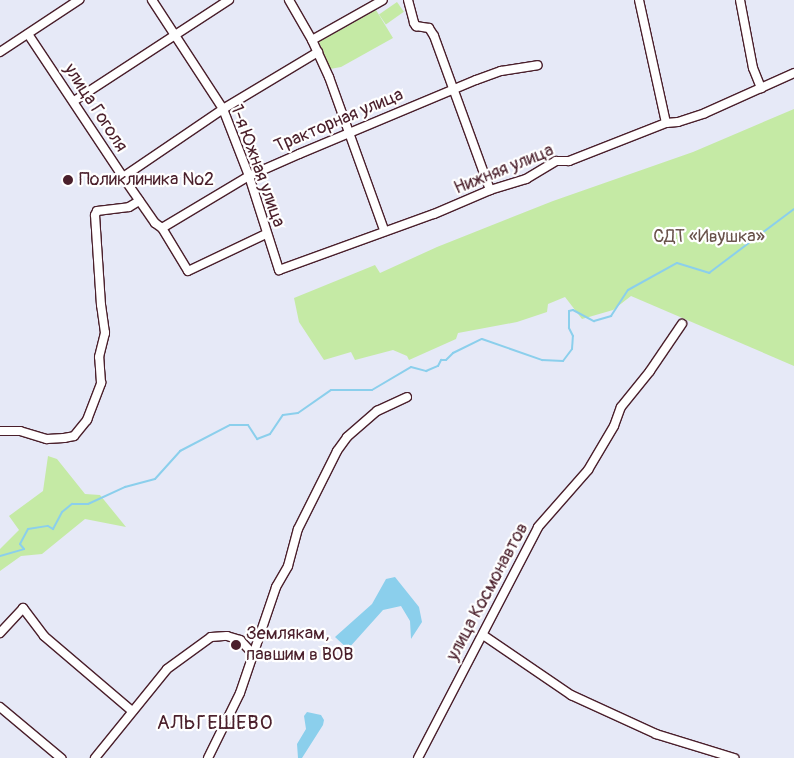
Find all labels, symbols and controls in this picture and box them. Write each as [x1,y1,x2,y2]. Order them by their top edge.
street label: улица Гоголя [59,60,131,156]
street label: Тракторная улица [271,84,407,158]
street label: 1-я Южная улица [225,102,289,230]
street label: Нижняя улица [451,140,557,200]
place label: Поликлиника №2 [79,169,214,191]
marker: Поликлиника №2 [61,173,75,187]
park label: СДТ «Ивушка» [653,226,765,248]
street label: улица Космонавтов [443,519,533,665]
place label: Землякам, павшим в ВОВ [246,624,353,666]
marker: Землякам, павшим в ВОВ [230,639,242,651]
district label: АЛЬГЕШЕВО [156,710,274,734]

